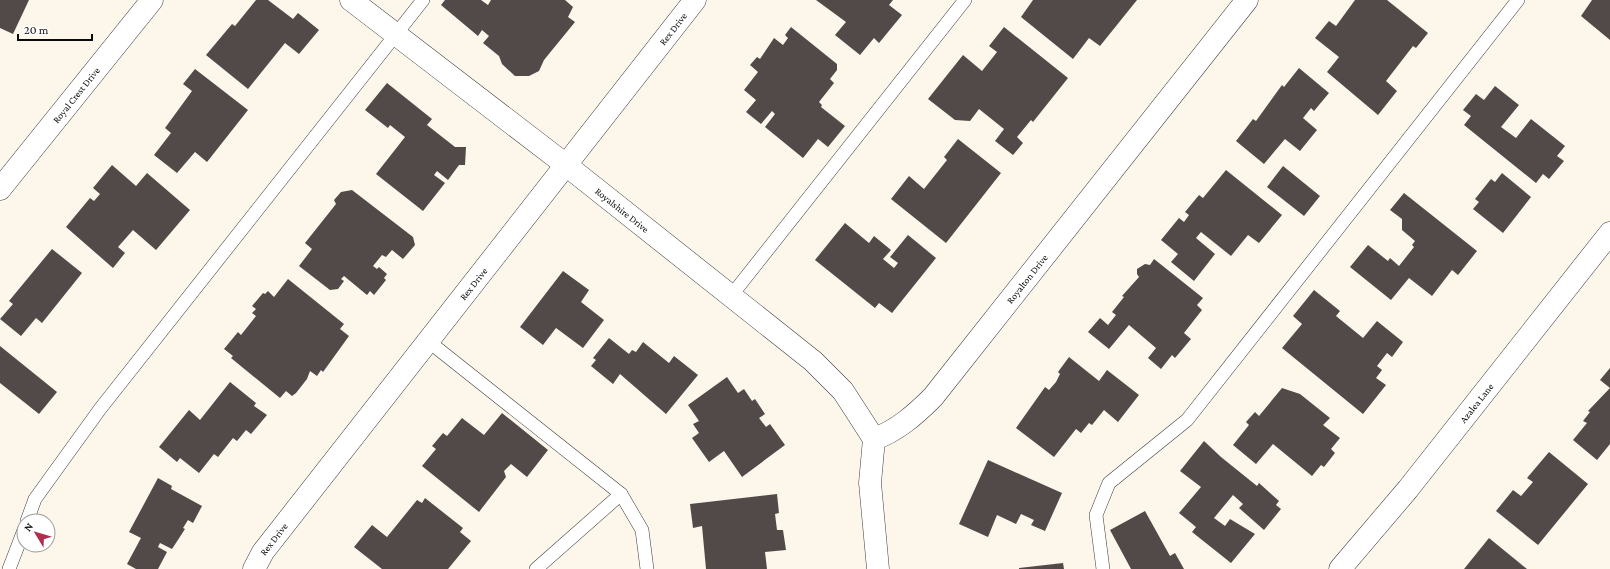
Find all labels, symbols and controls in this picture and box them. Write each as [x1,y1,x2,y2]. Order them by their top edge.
street label: Rex Drive [657,10,690,47]
scale bar [18,16,92,42]
text: 20 m [24,23,49,37]
street label: Royal Crest Drive [50,64,102,125]
street label: Royalshire Drive [593,185,652,235]
street label: Royalton Drive [1004,252,1050,306]
street label: Rex Drive [457,265,490,302]
street label: Azalea Lane [1457,380,1496,425]
north arrow [16,513,56,553]
text: N [21,520,35,533]
street label: Rex Drive [258,520,290,557]

